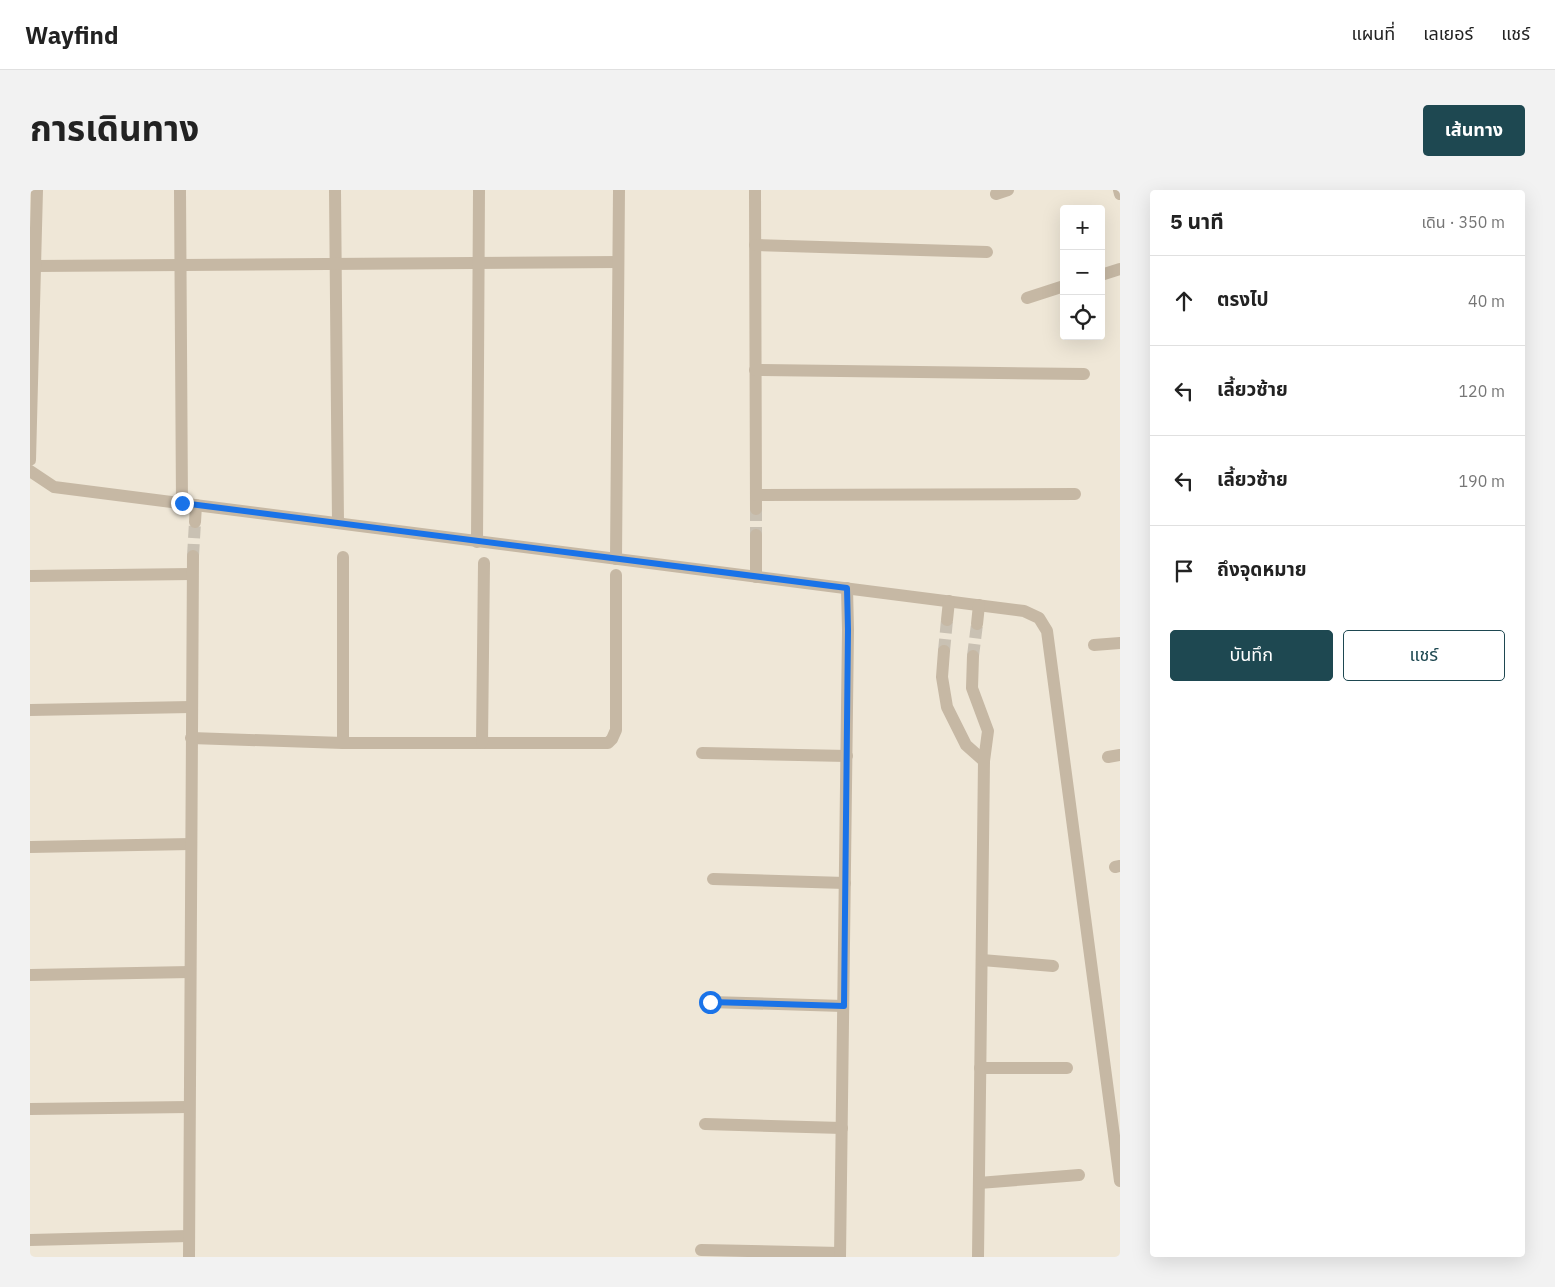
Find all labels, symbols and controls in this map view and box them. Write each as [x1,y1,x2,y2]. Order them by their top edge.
text: Wayfind [25,19,118,51]
text: แผนที่ [1351,22,1395,45]
text: เลเยอร์ [1423,22,1473,45]
text: แชร์ [1501,22,1530,45]
text: การเดินทาง [30,105,199,151]
button: เส้นทาง [1423,105,1525,156]
map controls [1060,205,1105,340]
button: + [1060,205,1105,250]
text: 5 นาที [1170,207,1224,235]
text: เดิน · 350 m [1421,212,1505,232]
button: − [1060,250,1105,295]
icon: ahead [1170,287,1198,315]
text: ตรงไป [1217,287,1269,311]
text: 40 m [1468,291,1505,311]
button: locate [1060,295,1105,340]
icon: left [1170,377,1198,405]
text: เลี้ยวซ้าย [1217,377,1288,401]
text: 120 m [1458,381,1505,401]
icon: left [1170,467,1198,495]
text: เลี้ยวซ้าย [1217,467,1288,491]
text: 190 m [1458,471,1505,491]
route end [171,492,194,515]
icon: arrive [1170,557,1198,585]
text: ถึงจุดหมาย [1217,557,1307,581]
button: บันทึก [1170,630,1333,681]
button: แชร์ [1343,630,1505,681]
route start [699,991,722,1014]

